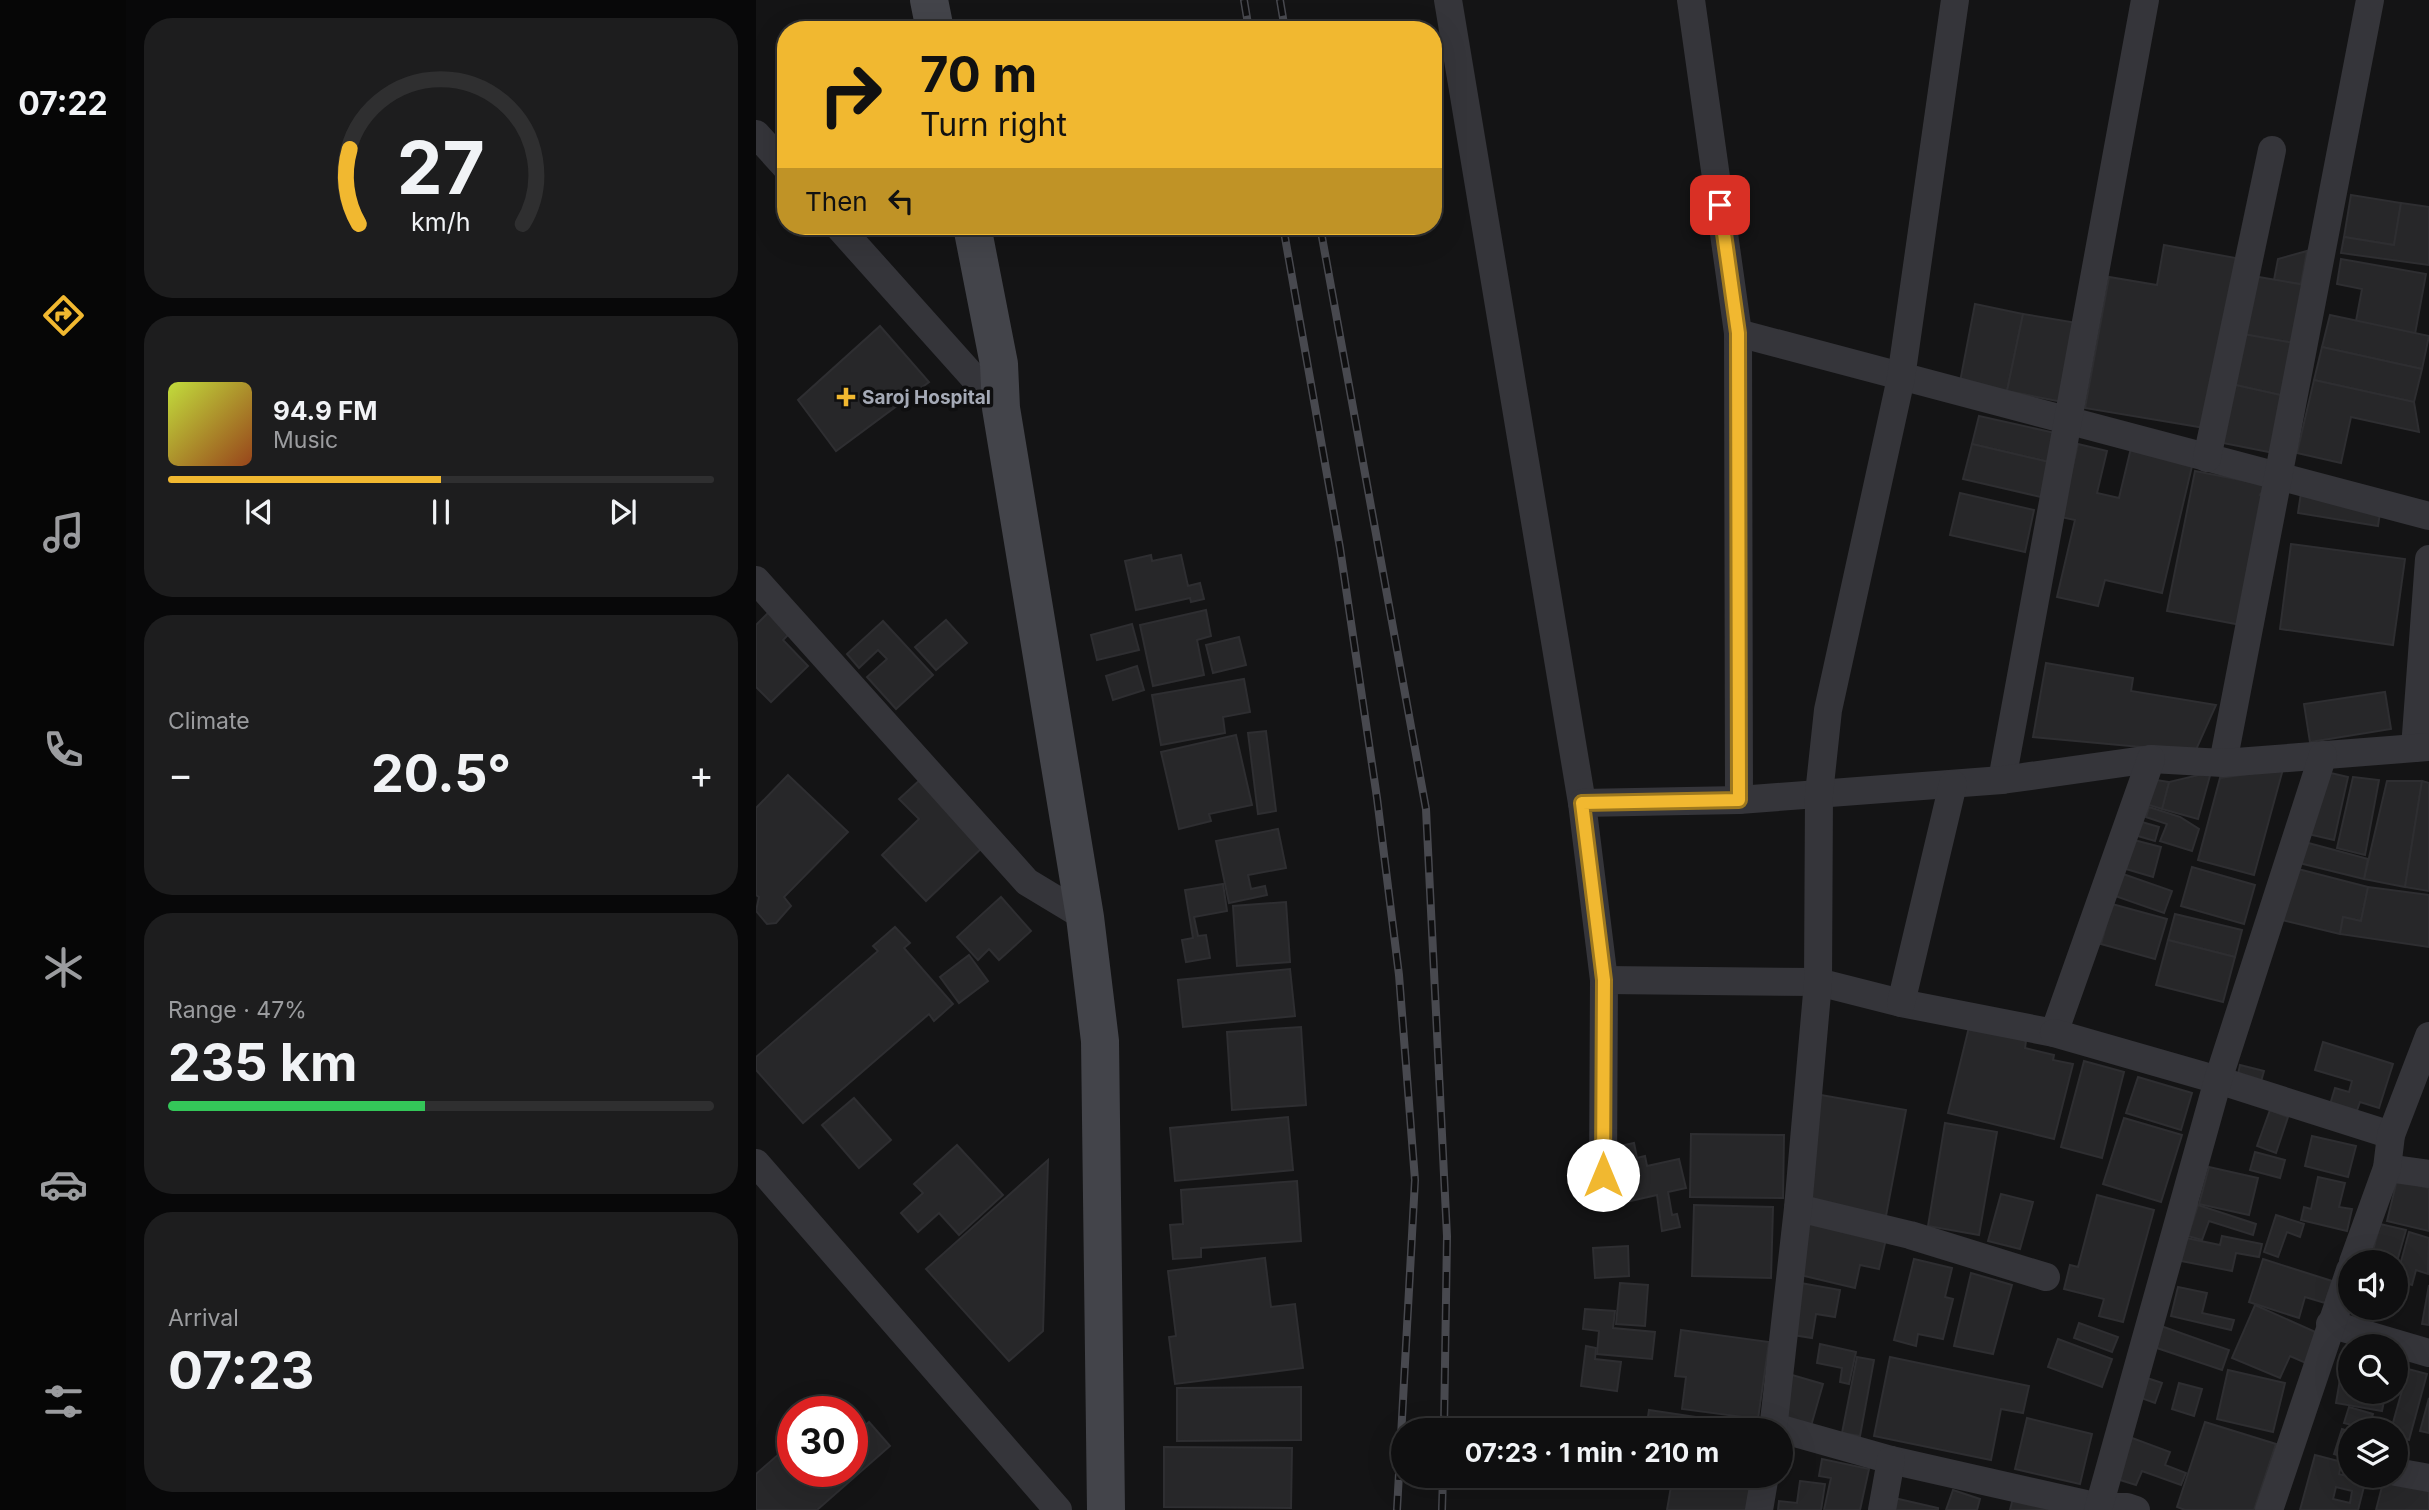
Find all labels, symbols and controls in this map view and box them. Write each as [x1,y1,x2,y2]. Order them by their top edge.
text: 70 m [920,45,1037,104]
icon: right [805,49,896,140]
text: 07:22 [18,84,108,123]
text: Turn right [920,105,1067,144]
text: 27 [397,124,485,213]
pin [1690,175,1750,235]
icon: left [882,182,920,220]
text: Then [805,186,868,217]
icon: arrive [1701,186,1739,224]
text: km/h [411,207,471,237]
icon: directions [39,291,88,340]
place label: Saroj Hospital [862,386,991,409]
marker: Saroj Hospital [836,387,856,407]
text: 94.9 FM [273,395,377,426]
text: Music [273,426,338,454]
icon: previous [240,493,278,531]
icon: pause [422,493,460,531]
icon: next [604,493,642,531]
icon: music [39,508,88,557]
text: Climate [168,707,250,735]
icon: phone [39,725,88,774]
text: 20.5° [371,742,511,805]
text: − [168,751,193,797]
text: + [689,751,714,797]
icon: climate [39,943,88,992]
text: Range · 47% [168,996,307,1024]
text: 235 km [168,1031,358,1094]
position arrow [1566,1138,1640,1212]
icon: car [39,1160,88,1209]
map controls [2338,1250,2408,1488]
button: sound [2338,1250,2408,1320]
text: Arrival [168,1304,239,1332]
button: search [2338,1334,2408,1404]
text: 07:23 [168,1339,314,1402]
icon: filters [39,1377,88,1426]
speed limit sign: 30 [777,1396,868,1487]
button: layers [2338,1418,2408,1488]
text: 07:23 · 1 min · 210 m [1465,1437,1719,1468]

